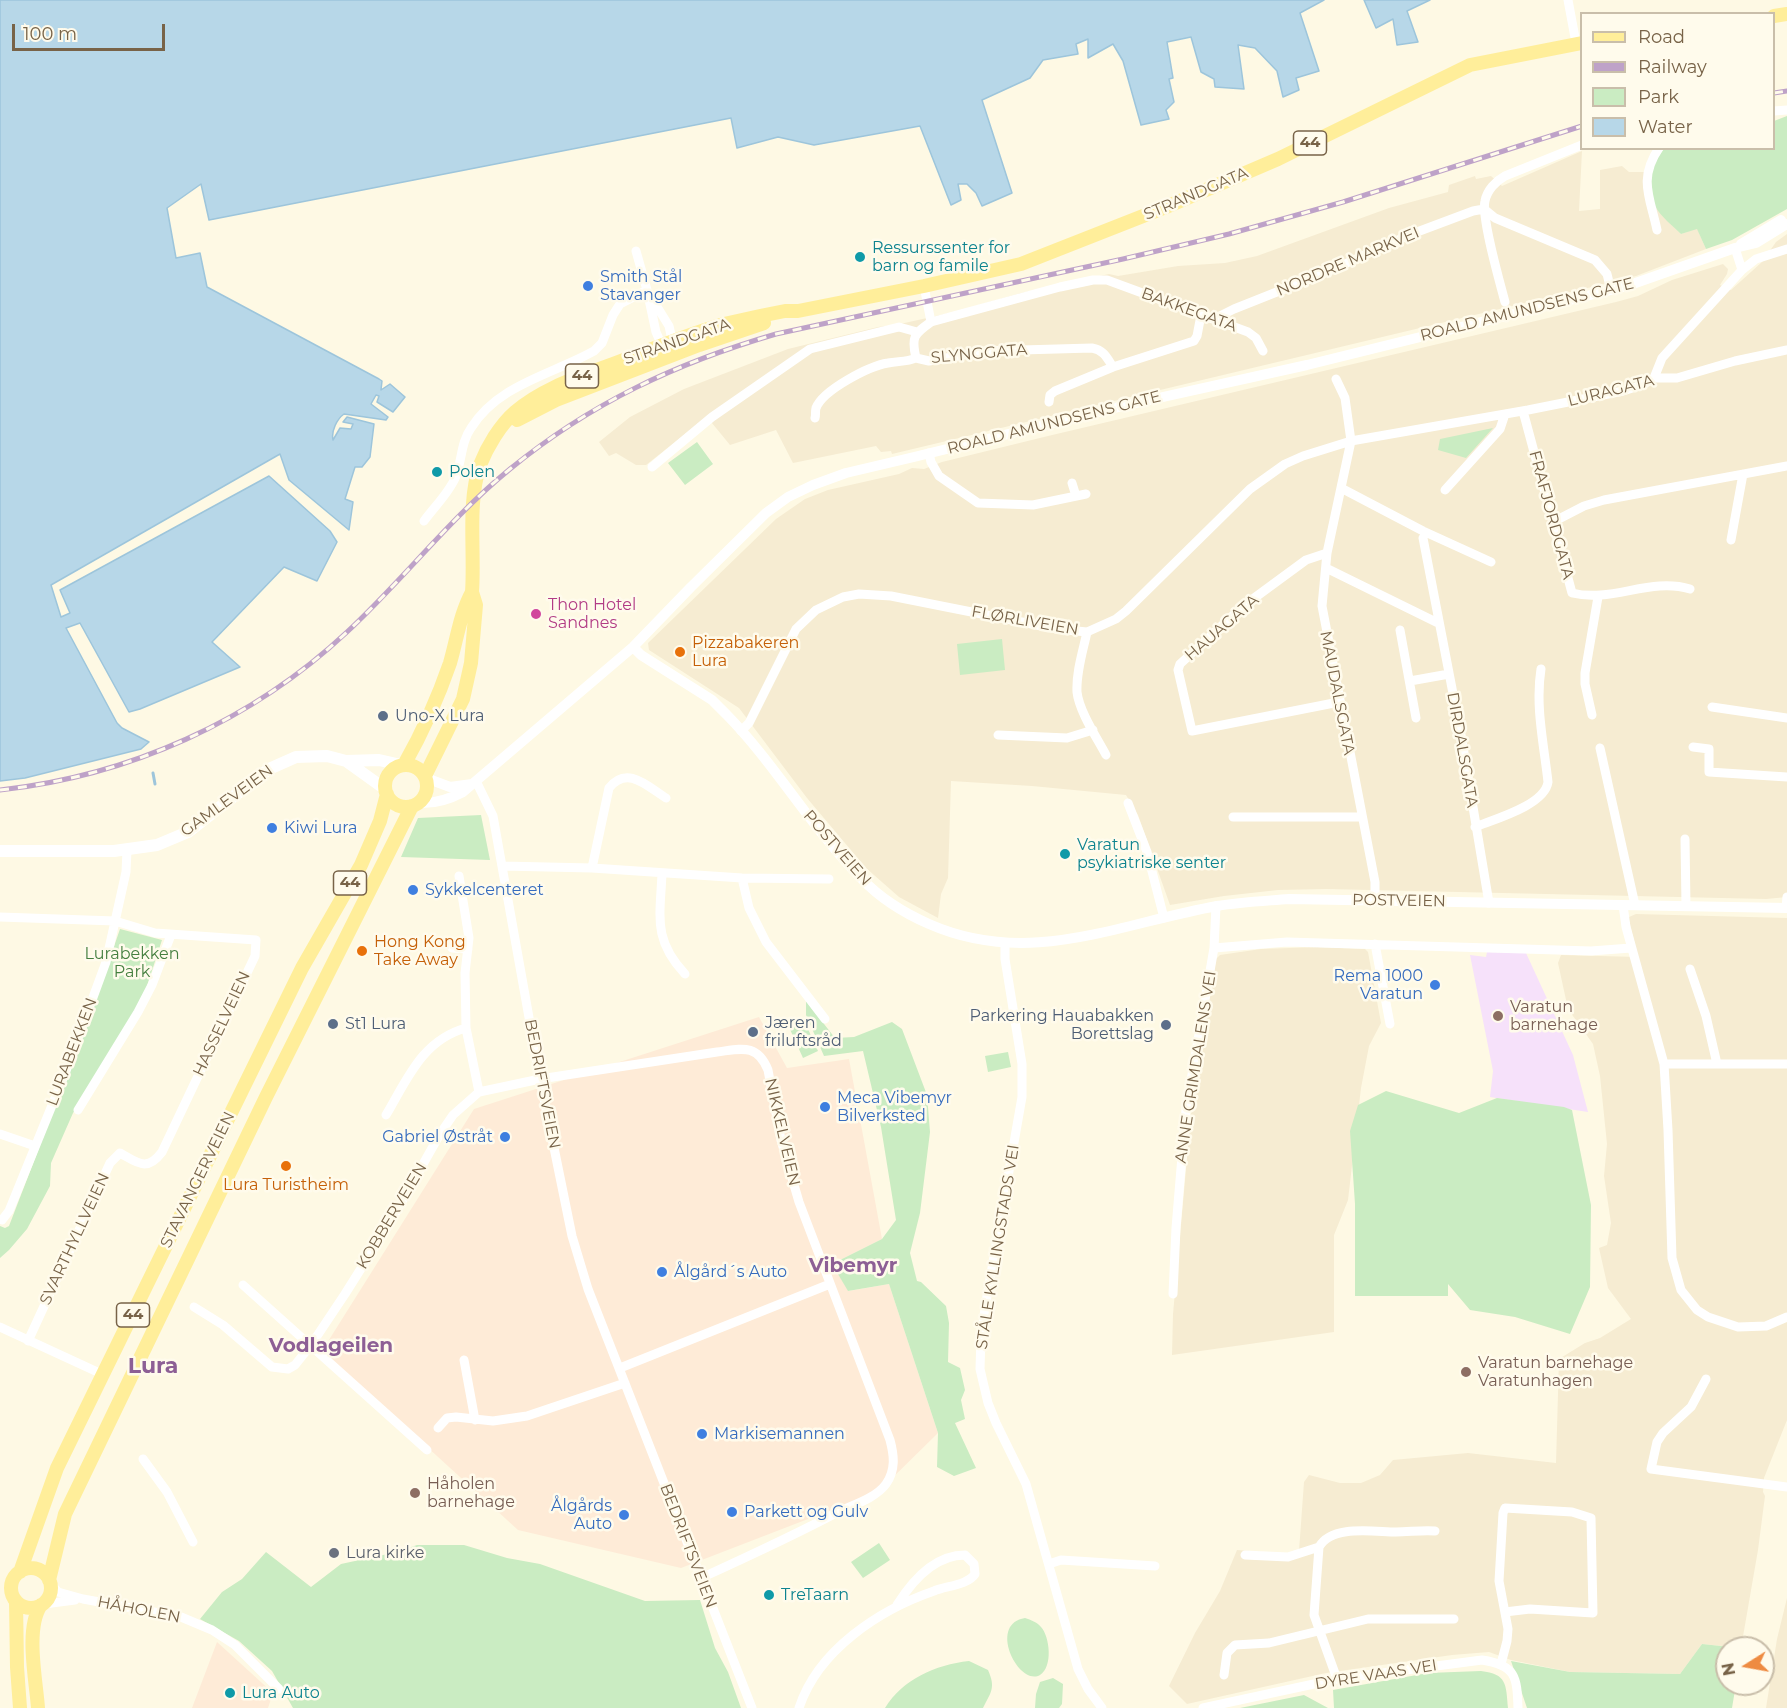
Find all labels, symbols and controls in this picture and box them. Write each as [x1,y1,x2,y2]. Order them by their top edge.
scale bar [15,12,168,50]
legend [1580,12,1775,150]
text: 100 m [23,23,77,45]
text: Road [1638,26,1685,48]
text: Railway [1638,56,1707,78]
text: Park [1638,86,1679,108]
text: Water [1638,116,1693,138]
road number: 44 [1294,131,1326,155]
street label: STRANDGATA [1141,163,1251,225]
street label: NORDRE MARKVEI [1274,223,1422,301]
place label: Ressurssenter for barn og famile [872,238,1010,276]
marker: Ressurssenter for barn og famile [853,250,867,264]
place label: Smith Stål Stavanger [600,267,682,305]
street label: ROALD AMUNDSENS GATE [1418,274,1636,346]
marker: Smith Stål Stavanger [581,279,595,293]
street label: BAKKEGATA [1139,284,1239,336]
street label: STRANDGATA [621,315,733,369]
street label: SLYNGGATA [930,340,1028,368]
road number: 44 [566,364,598,388]
street label: LURAGATA [1566,371,1656,411]
street label: ROALD AMUNDSENS GATE [945,387,1163,459]
street label: FRAFJORDGATA [1525,448,1577,582]
place label: Polen [449,462,495,482]
marker: Polen [430,465,444,479]
street label: HAUAGATA [1181,591,1263,665]
place label: Thon Hotel Sandnes [548,595,636,633]
street label: FLØRLIVEIEN [970,602,1080,640]
marker: Thon Hotel Sandnes [529,607,543,621]
street label: MAUDALSGATA [1316,629,1358,757]
place label: Pizzabakeren Lura [692,633,799,671]
marker: Pizzabakeren Lura [673,645,687,659]
street label: DIRDALSGATA [1442,691,1482,809]
place label: Uno-X Lura [395,706,484,726]
marker: Uno-X Lura [376,709,390,723]
street label: GAMLEVEIEN [177,761,277,841]
street label: POSTVEIEN [799,806,875,890]
place label: Kiwi Lura [284,818,357,838]
marker: Kiwi Lura [265,821,279,835]
place label: Varatun psykiatriske senter [1077,835,1226,873]
marker: Varatun psykiatriske senter [1058,847,1072,861]
road number: 44 [334,871,366,895]
place label: Sykkelcenteret [425,880,544,900]
marker: Sykkelcenteret [406,883,420,897]
street label: POSTVEIEN [1352,891,1446,911]
place label: Hong Kong Take Away [374,932,466,970]
park label: Lurabekken Park [84,944,180,982]
marker: Hong Kong Take Away [355,944,369,958]
place label: Rema 1000 Varatun [1334,966,1423,1004]
street label: HASSELVEIEN [189,968,255,1080]
street label: ANNE GRIMDALENS VEI [1171,969,1221,1165]
marker: Rema 1000 Varatun [1428,978,1442,992]
street label: LURABEKKEN [43,995,101,1109]
place label: Varatun barnehage [1510,997,1598,1035]
place label: Parkering Hauabakken Borettslag [969,1006,1154,1044]
marker: Varatun barnehage [1491,1009,1505,1023]
place label: Jæren friluftsråd [765,1013,842,1051]
place label: St1 Lura [345,1014,406,1034]
marker: St1 Lura [326,1017,340,1031]
street label: BEDRIFTSVEIEN [520,1018,564,1150]
marker: Parkering Hauabakken Borettslag [1159,1018,1173,1032]
marker: Jæren friluftsråd [746,1025,760,1039]
street label: NIKKELVEIEN [760,1076,804,1188]
place label: Meca Vibemyr Bilverksted [837,1088,952,1126]
marker: Meca Vibemyr Bilverksted [818,1100,832,1114]
street label: STAVANGERVEIEN [157,1109,239,1251]
place label: Gabriel Østråt [382,1127,493,1147]
marker: Gabriel Østråt [498,1130,512,1144]
street label: STÅLE KYLLINGSTADS VEI [972,1143,1024,1351]
marker: Lura Turistheim [279,1159,293,1173]
street label: KOBBERVEIEN [353,1159,431,1273]
street label: SVARTHYLLVEIEN [36,1170,114,1308]
place label: Lura Turistheim [223,1175,349,1195]
district label: Vibemyr [809,1254,897,1278]
place label: Ålgård´s Auto [674,1262,787,1282]
marker: Ålgård´s Auto [655,1265,669,1279]
road number: 44 [116,1303,150,1327]
district label: Vodlageilen [269,1334,393,1358]
place label: Varatun barnehage Varatunhagen [1478,1353,1633,1391]
district label: Lura [128,1354,178,1380]
marker: Varatun barnehage Varatunhagen [1459,1365,1473,1379]
place label: Markisemannen [714,1424,845,1444]
marker: Markisemannen [695,1427,709,1441]
place label: Håholen barnehage [427,1474,515,1512]
street label: BEDRIFTSVEIEN [655,1481,721,1611]
marker: Håholen barnehage [408,1486,422,1500]
place label: Ålgårds Auto [551,1496,612,1534]
place label: Parkett og Gulv [744,1502,868,1522]
marker: Parkett og Gulv [725,1505,739,1519]
marker: Ålgårds Auto [617,1508,631,1522]
place label: Lura kirke [346,1543,425,1563]
marker: Lura kirke [327,1546,341,1560]
place label: TreTaarn [781,1585,849,1605]
marker: TreTaarn [762,1588,776,1602]
street label: HÅHOLEN [96,1593,182,1627]
north arrow [1715,1636,1775,1696]
street label: DYRE VAAS VEI [1314,1656,1438,1694]
text: N [1718,1661,1739,1677]
place label: Lura Auto [242,1683,320,1703]
marker: Lura Auto [223,1686,237,1700]

